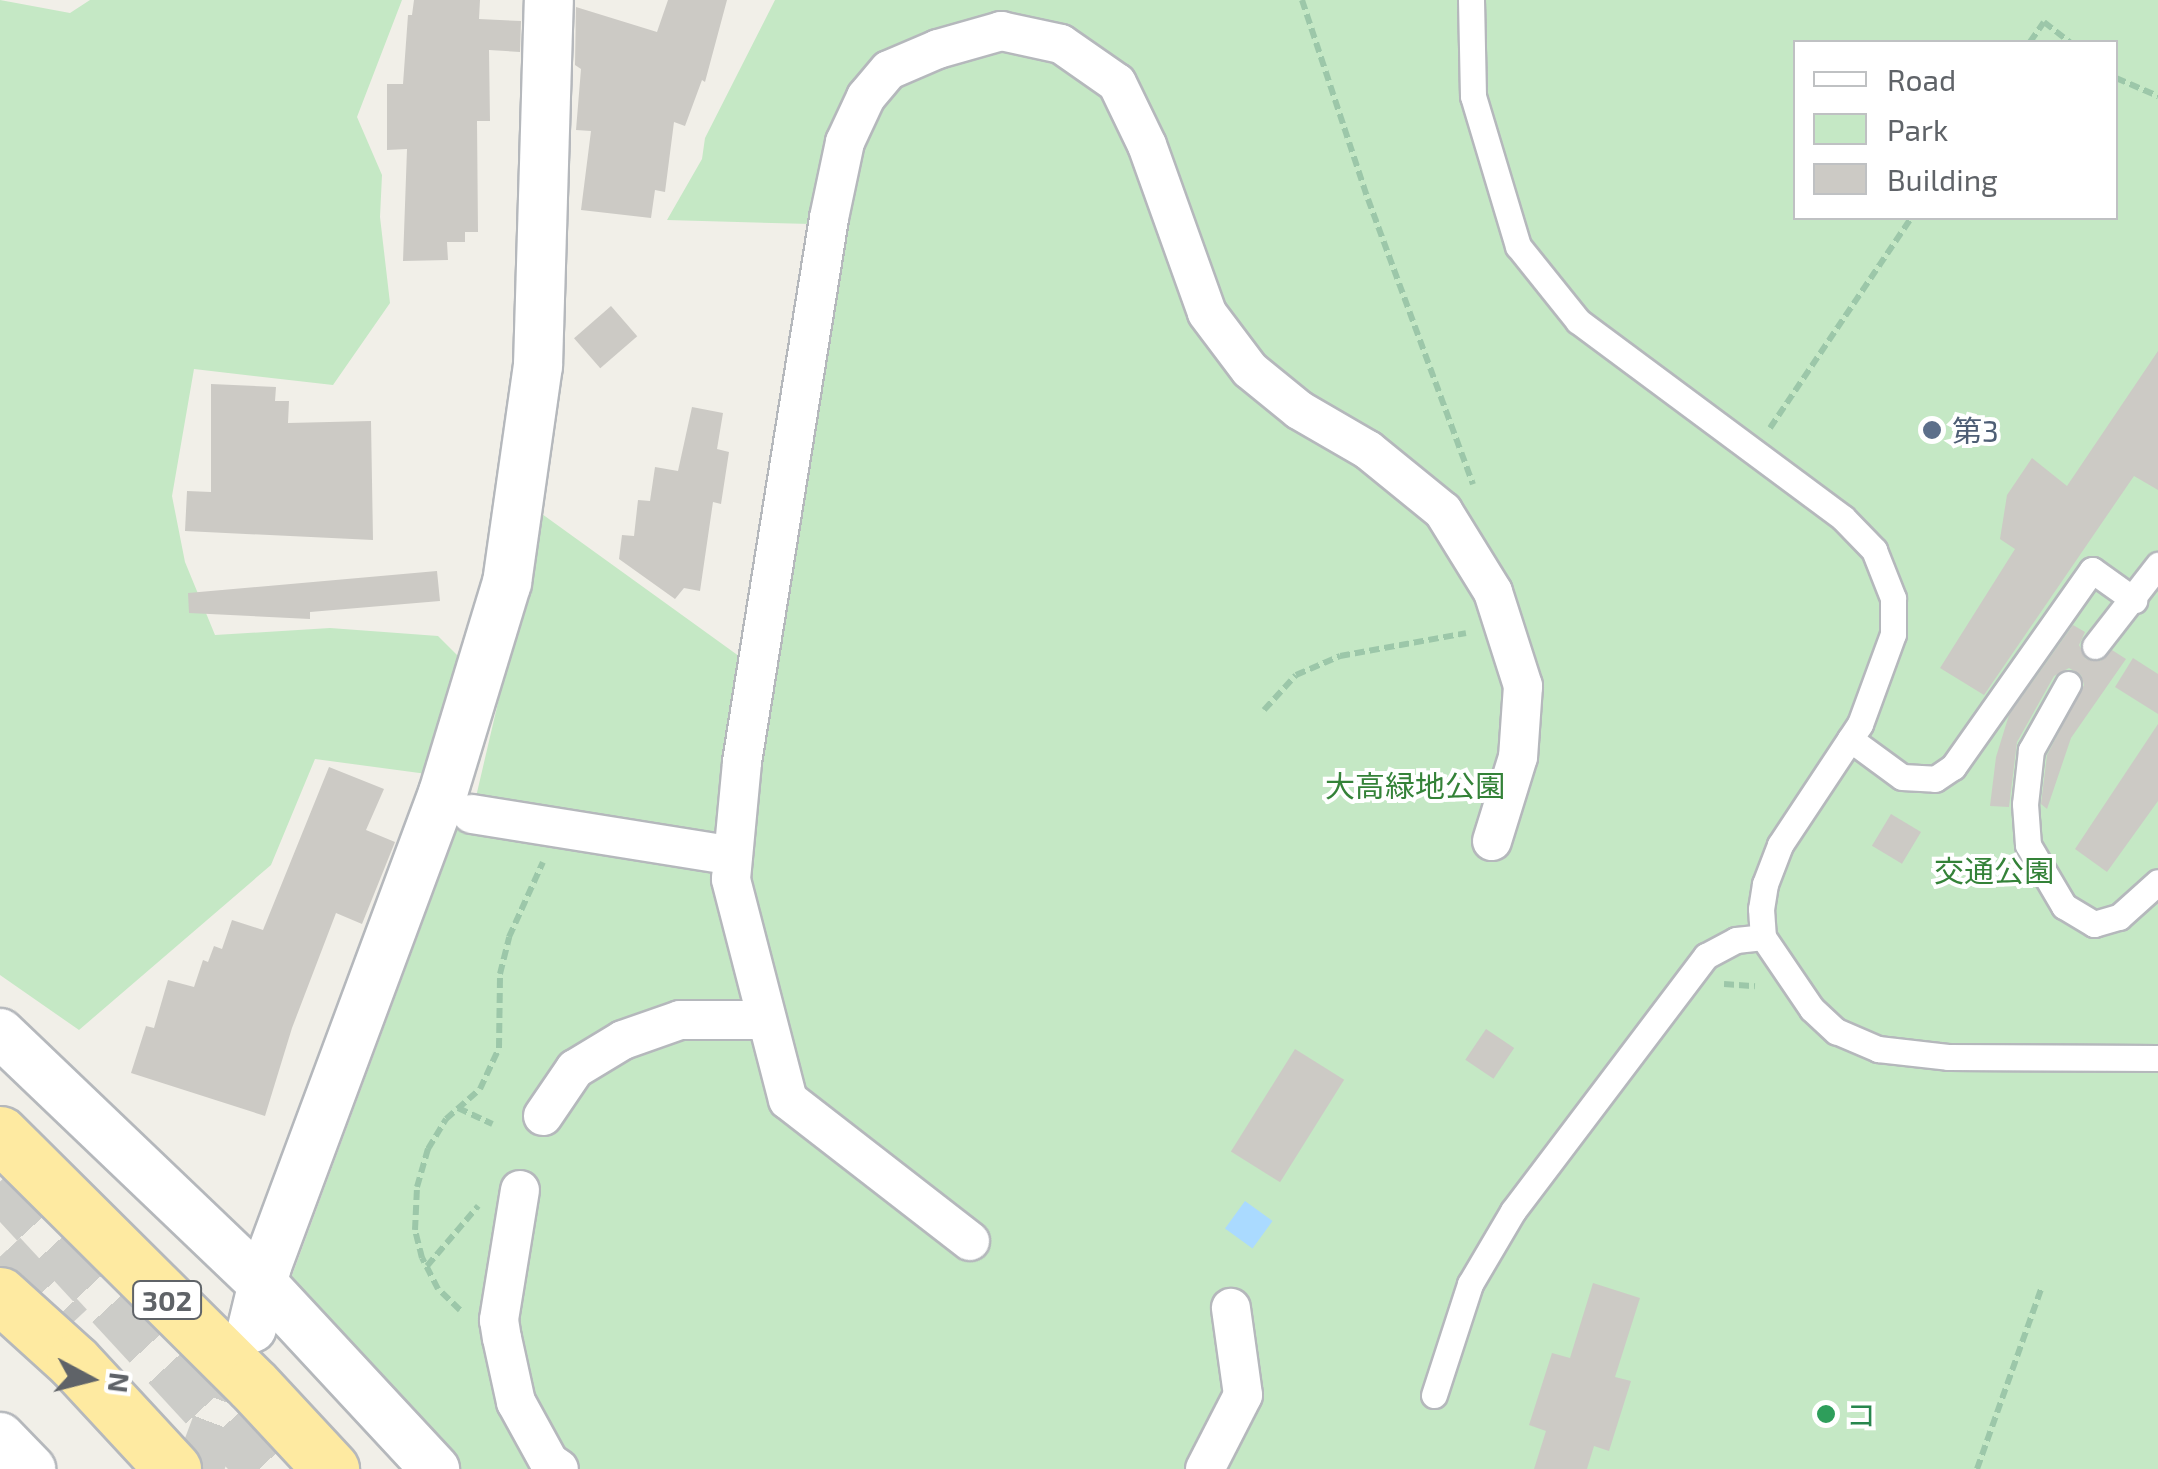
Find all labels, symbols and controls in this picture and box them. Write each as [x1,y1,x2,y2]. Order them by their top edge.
legend [1793,40,2118,220]
text: Road [1887,61,1956,97]
text: Park [1887,111,1948,147]
text: Building [1887,161,1998,197]
place label: 第3 [1952,412,1999,448]
marker: 第3 [1921,419,1943,441]
park label: 大高緑地公園 [1325,767,1505,803]
park label: 交通公園 [1934,852,2054,888]
road number: 302 [132,1277,202,1323]
north arrow [40,1329,140,1429]
text: N [102,1371,138,1395]
place label: コ [1846,1396,1876,1432]
marker: コ [1815,1403,1837,1425]

